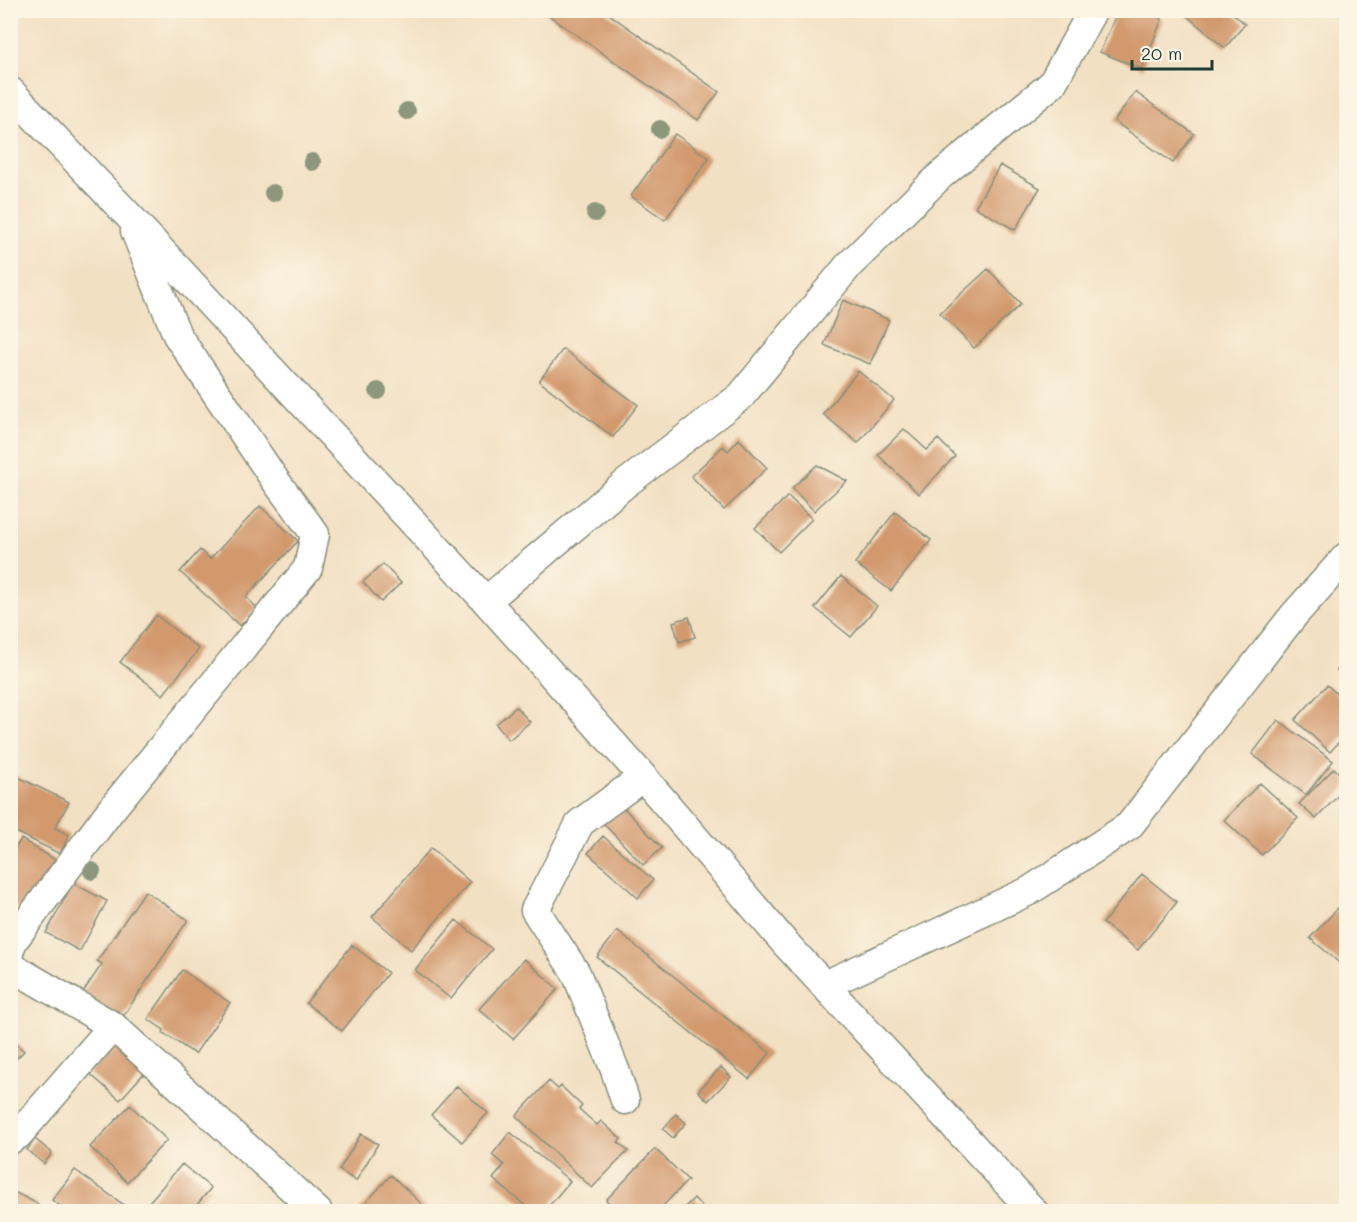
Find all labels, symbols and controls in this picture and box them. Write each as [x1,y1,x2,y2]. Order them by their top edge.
scale bar [1132,33,1212,71]
text: 20 m [1141,41,1182,65]

